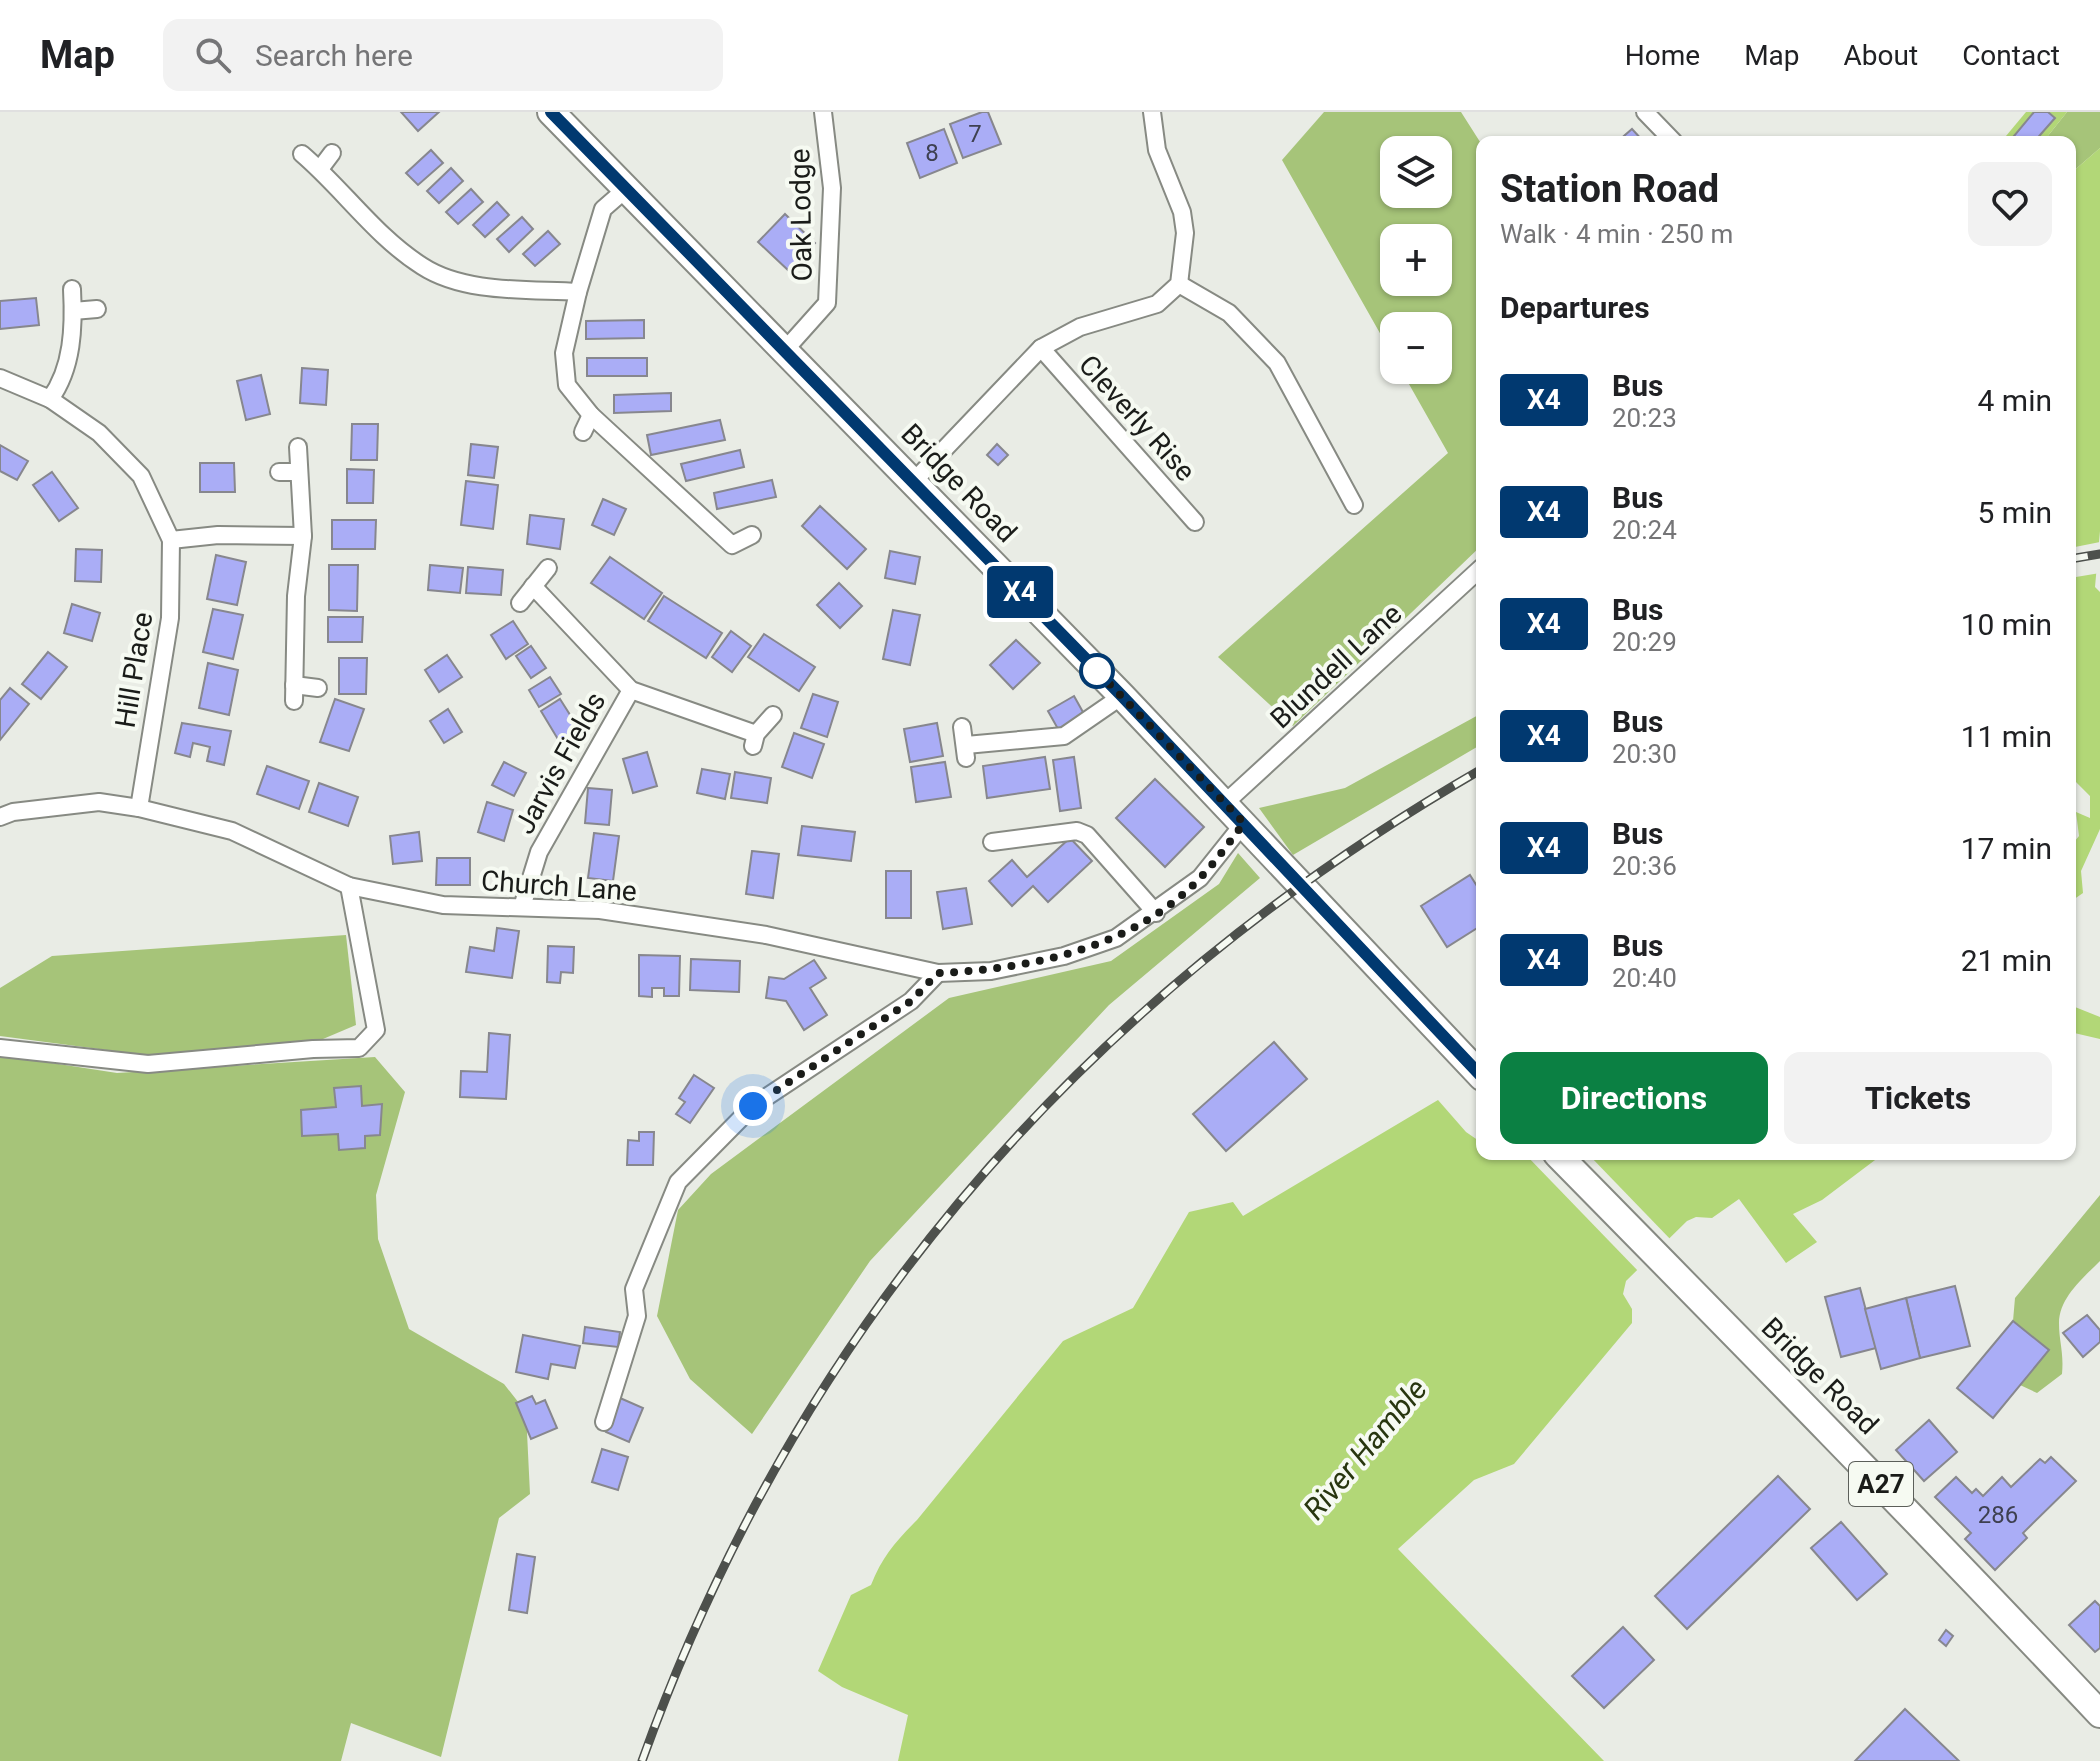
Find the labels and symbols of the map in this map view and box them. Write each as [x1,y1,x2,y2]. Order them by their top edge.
house number: 7 [968,120,982,148]
house number: 8 [925,139,939,167]
street label: Oak Lodge [783,148,819,282]
street label: Cleverly Rise [1072,348,1202,488]
street label: Bridge Road [895,417,1023,549]
line badge: X4 [984,566,1056,618]
street label: Blundell Lane [1264,597,1408,735]
street label: Hill Place [109,610,159,730]
unlabelled marker [1080,654,1114,688]
street label: Jarvis Fields [508,687,612,839]
street label: Church Lane [480,864,638,908]
your location [733,1086,773,1126]
street label: Bridge Road [1755,1311,1885,1441]
water label: River Hamble [1296,1372,1434,1526]
road number: A27 [1849,1462,1913,1506]
house number: 286 [1978,1501,2018,1529]

